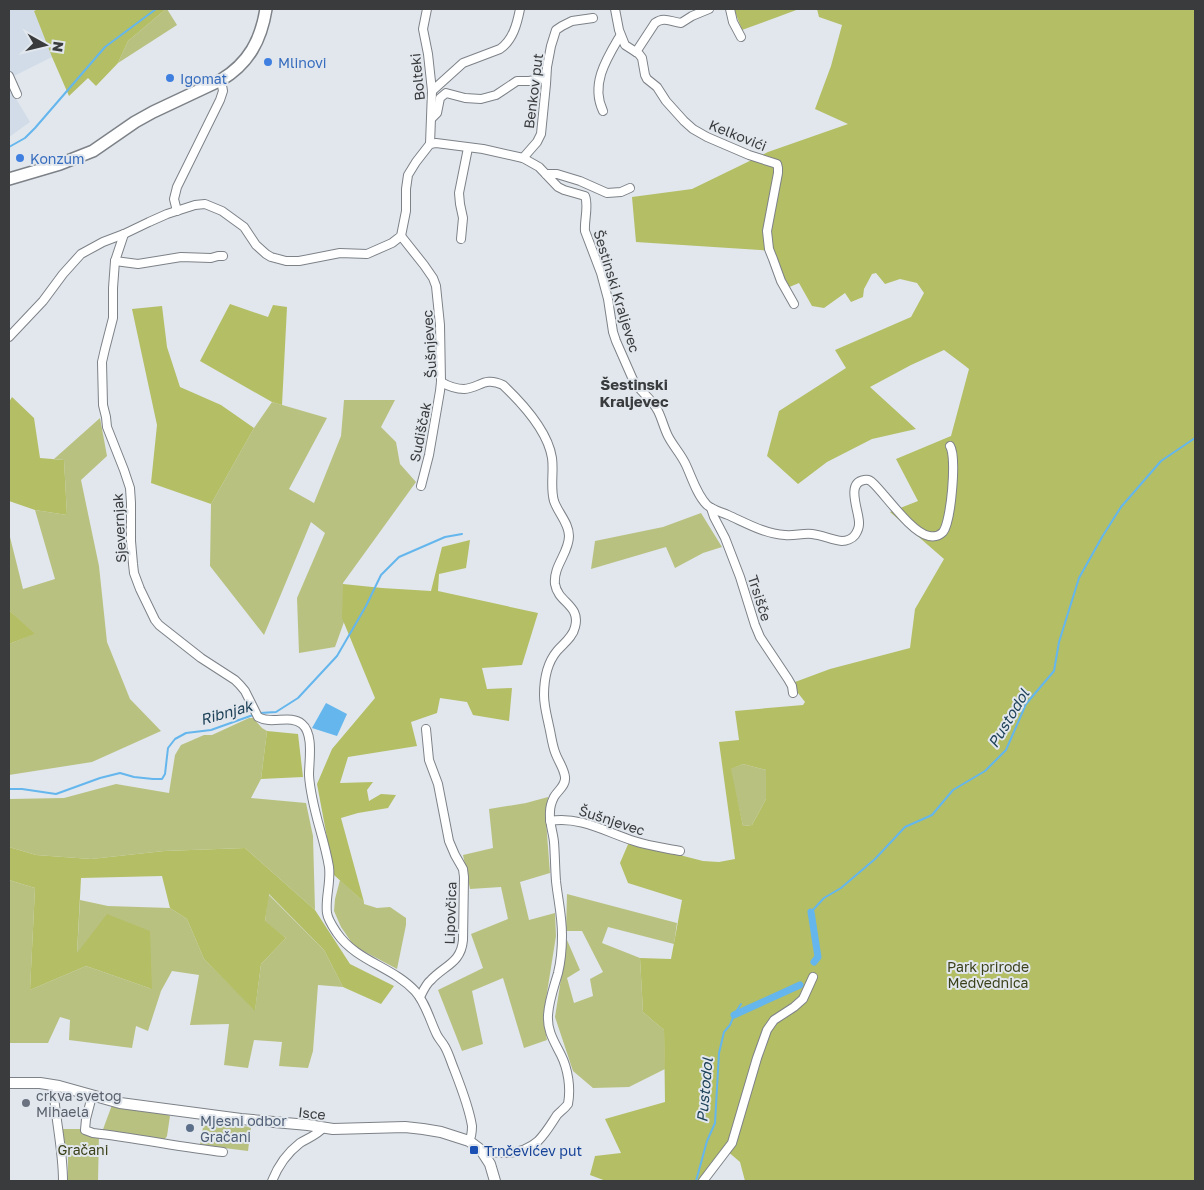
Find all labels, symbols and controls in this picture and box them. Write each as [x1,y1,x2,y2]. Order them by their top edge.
north arrow [20,20,70,70]
text: N [49,40,68,53]
street label: Benkov put [520,52,546,130]
street label: Bolteki [406,53,428,101]
place label: Mlinovi [278,54,327,71]
marker: Mlinovi [262,56,274,68]
place label: Igomat [180,70,227,87]
marker: Igomat [164,72,176,84]
street label: Kelkovići [707,116,769,154]
place label: Konzum [30,150,84,167]
marker: Konzum [14,152,26,164]
street label: Šestinski Kraljevec [590,228,644,355]
street label: Šušnjevec [418,309,440,379]
district label: Šestinski Kraljevec [599,375,669,410]
street label: Sudiščak [406,401,434,463]
street label: Sjevernjak [109,493,129,563]
street label: Trsišče [745,573,775,623]
water label: Pustodol [984,685,1033,750]
water label: Ribnjak [198,696,256,729]
street label: Šušnjevec [577,801,647,839]
street label: Lipovčica [440,881,460,945]
park label: Park prirode Medvednica [947,958,1029,991]
water label: Pustodol [692,1056,716,1123]
place label: crkva svetog Mihaela [36,1087,122,1120]
marker: crkva svetog Mihaela [20,1097,32,1109]
street label: Isce [297,1103,327,1123]
place label: Mjesni odbor Gračani [200,1112,287,1145]
marker: Mjesni odbor Gračani [184,1122,196,1134]
park label: Gračani [57,1141,109,1158]
place label: Trnčevićev put [484,1142,582,1159]
marker: Trnčevićev put [468,1144,480,1156]

